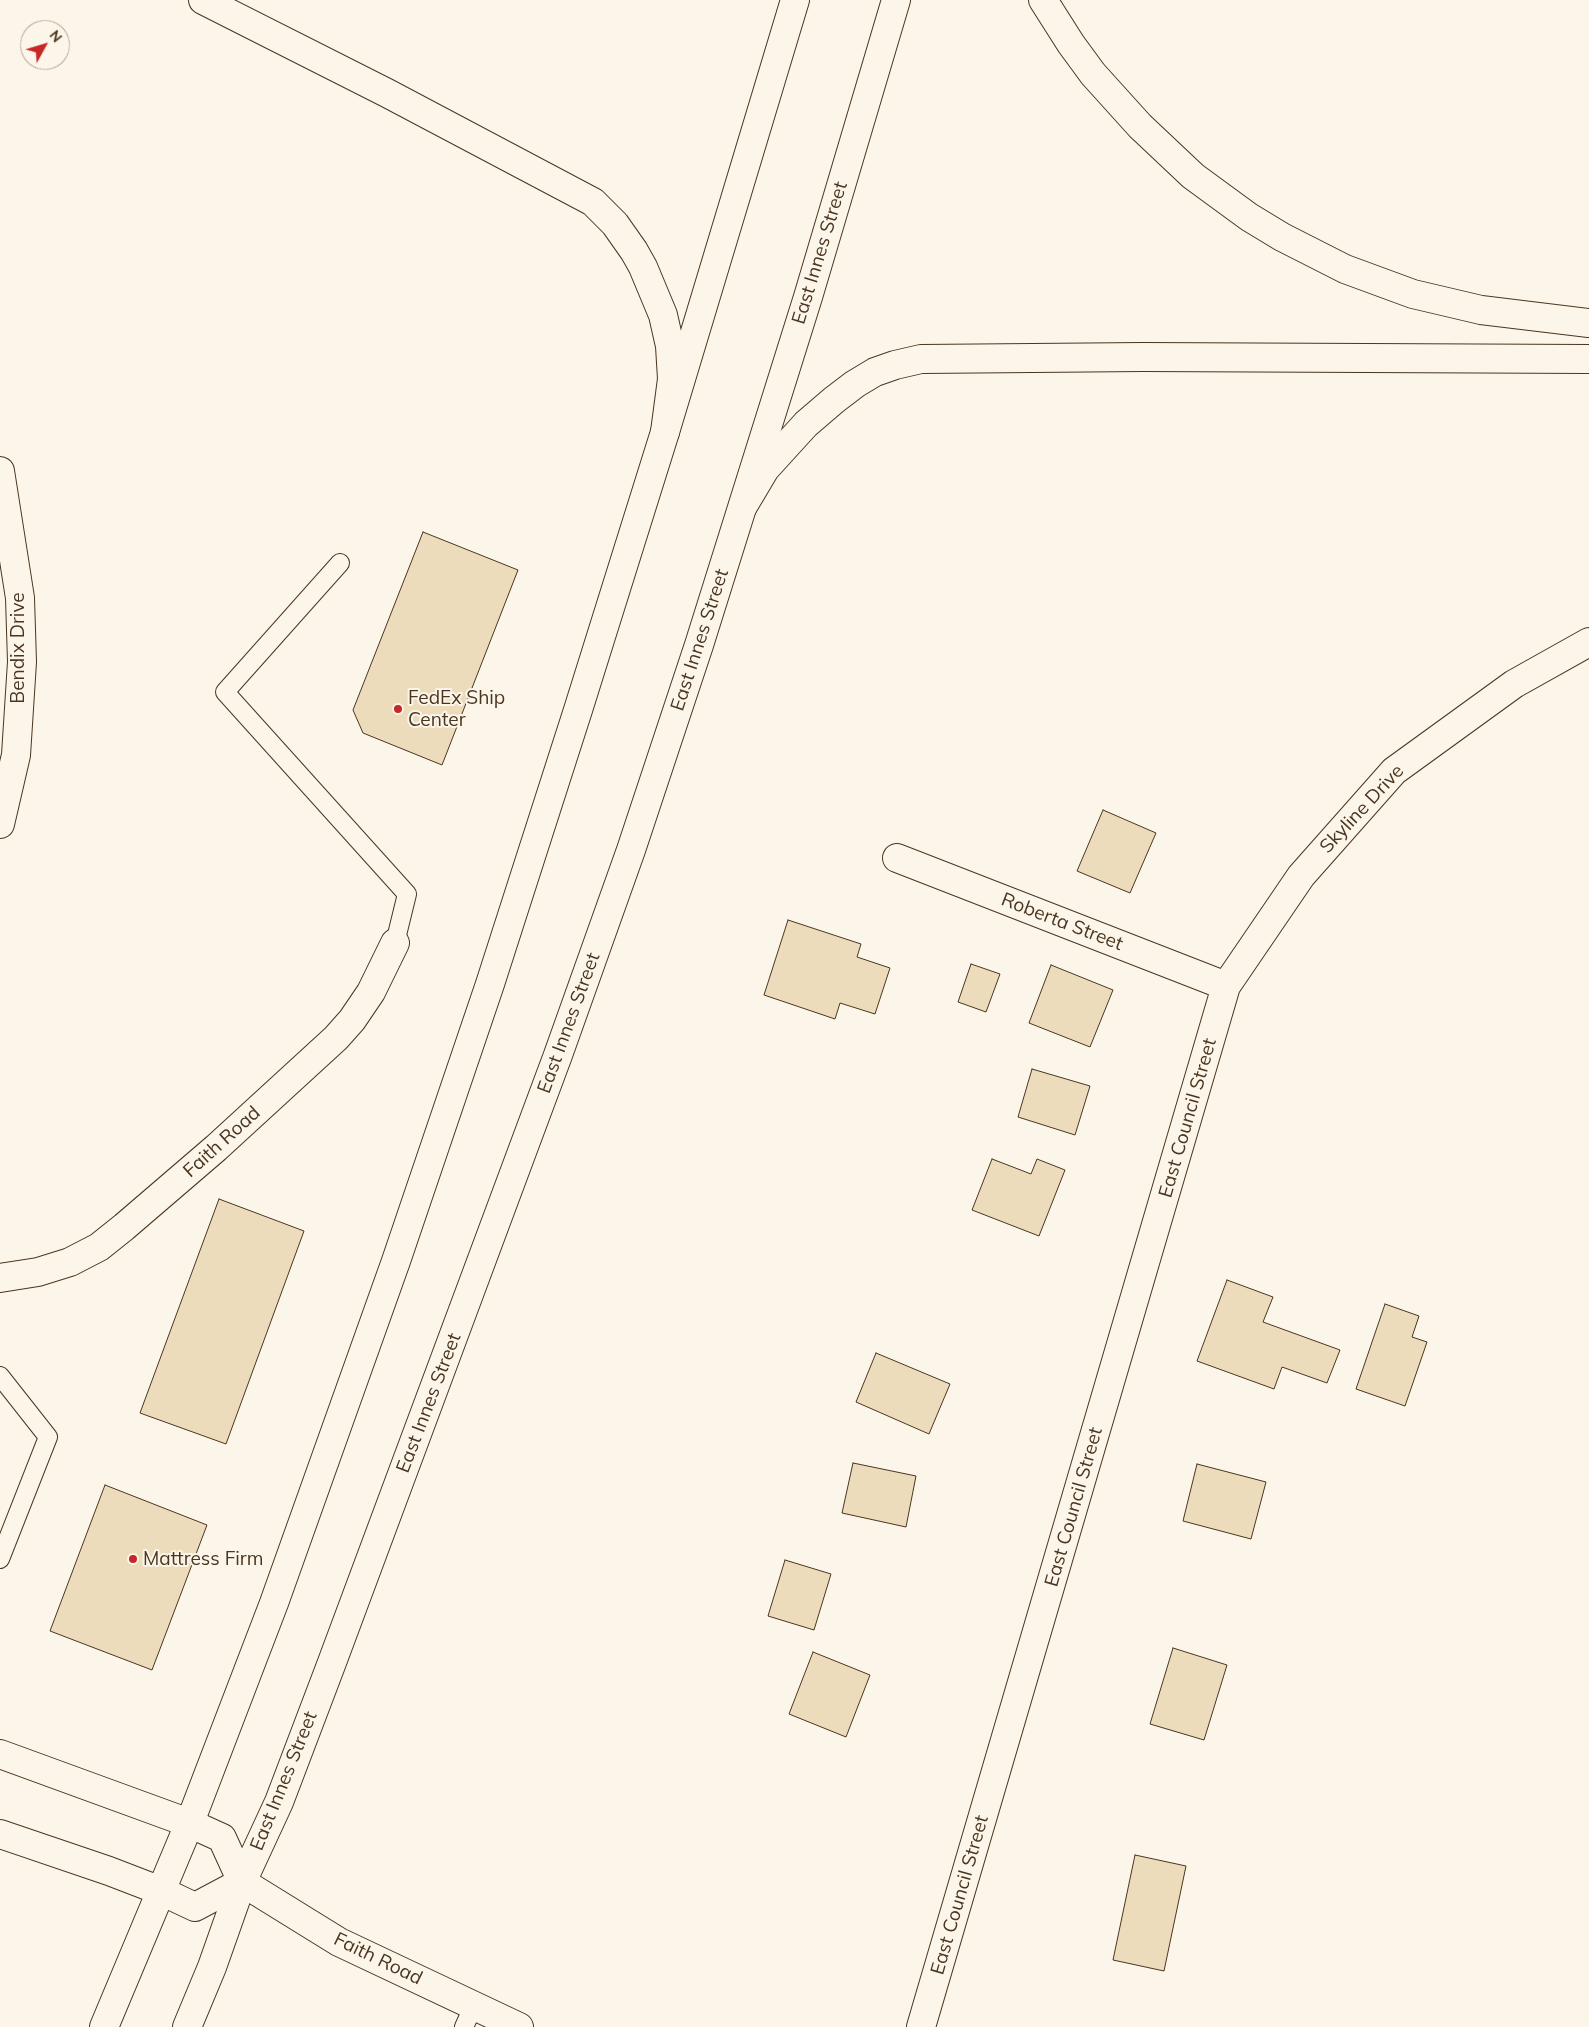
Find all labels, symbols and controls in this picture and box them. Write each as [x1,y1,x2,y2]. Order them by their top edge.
north arrow [20,20,70,70]
text: N [46,26,66,46]
street label: East Innes Street [787,179,853,327]
street label: East Innes Street [666,566,734,714]
street label: Bendix Drive [7,592,29,704]
place label: FedEx Ship Center [408,687,505,731]
marker: FedEx Ship Center [392,703,404,715]
street label: Skyline Drive [1315,760,1409,858]
street label: Roberta Street [998,888,1126,956]
street label: East Innes Street [533,950,605,1096]
street label: East Council Street [1154,1036,1222,1200]
street label: Faith Road [179,1102,265,1182]
street label: East Innes Street [392,1330,466,1476]
street label: East Council Street [1040,1425,1108,1589]
place label: Mattress Firm [143,1548,263,1570]
marker: Mattress Firm [127,1553,139,1565]
street label: East Innes Street [246,1708,322,1854]
street label: East Council Street [926,1813,994,1977]
street label: Faith Road [330,1928,426,1990]

